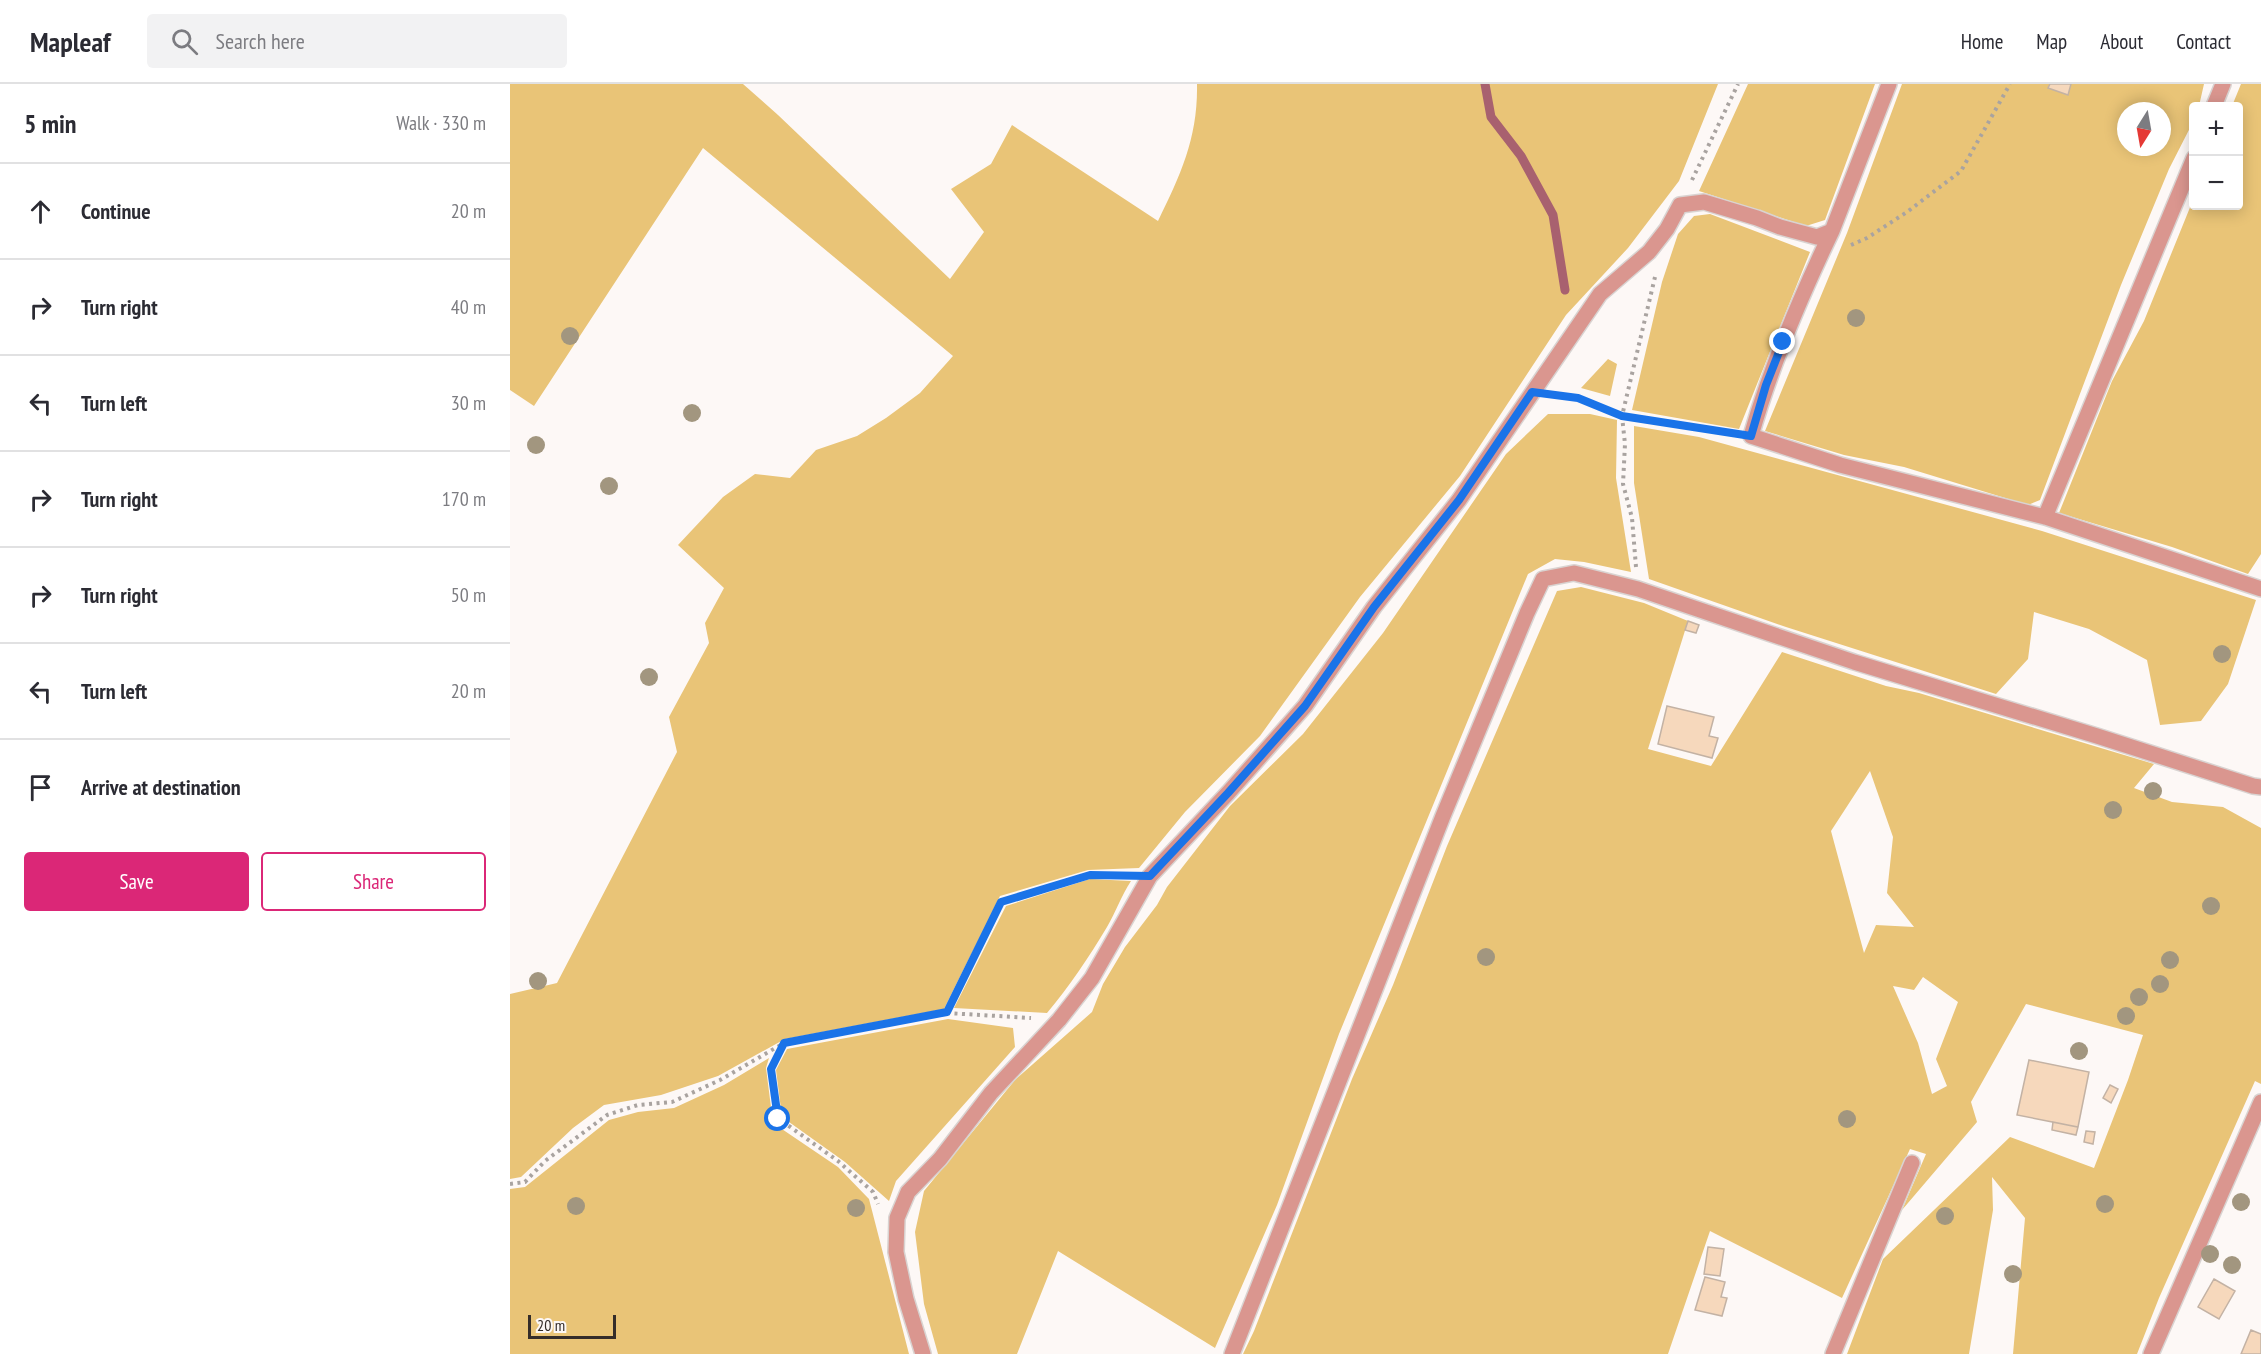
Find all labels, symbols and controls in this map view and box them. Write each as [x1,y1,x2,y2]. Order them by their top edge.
search box [147,14,567,68]
text: Mapleaf [30,23,111,60]
icon: search [168,25,201,58]
text: Search here [216,27,305,55]
text: Home [1961,28,2003,55]
text: Map [2036,28,2067,55]
text: About [2100,28,2143,55]
text: Contact [2176,28,2231,55]
north arrow [2117,102,2171,156]
map controls [2189,102,2243,210]
button: + [2189,102,2243,156]
text: 5 min [24,107,77,140]
text: Walk · 330 m [396,110,486,136]
button: − [2189,156,2243,210]
icon: ahead [24,195,57,228]
text: Continue [81,197,151,225]
text: 20 m [451,198,486,224]
icon: right [24,291,57,324]
text: Turn right [81,293,158,321]
text: 40 m [451,294,486,320]
route end [1769,328,1795,354]
icon: left [24,387,57,420]
text: Turn left [81,389,147,417]
text: 30 m [451,390,486,416]
icon: right [24,483,57,516]
text: Turn right [81,485,158,513]
text: 170 m [442,486,486,512]
icon: right [24,579,57,612]
text: Turn right [81,581,158,609]
text: 50 m [451,582,486,608]
icon: left [24,675,57,708]
text: Turn left [81,677,147,705]
text: 20 m [451,678,486,704]
icon: arrive [24,771,57,804]
text: Arrive at destination [81,773,241,801]
button: Save [24,852,249,911]
button: Share [261,852,486,911]
route start [764,1105,790,1131]
scale bar [528,1312,616,1340]
text: 20 m [537,1315,565,1335]

